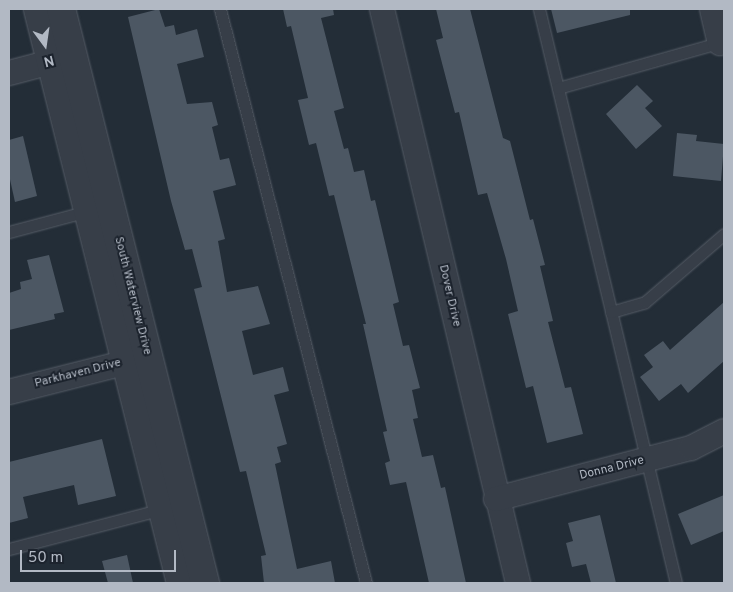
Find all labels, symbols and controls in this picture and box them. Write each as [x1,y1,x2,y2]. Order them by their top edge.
north arrow [20,20,70,70]
text: N [42,51,56,70]
street label: South Waterview Drive [110,235,154,357]
street label: Dover Drive [435,264,463,328]
street label: Parkhaven Drive [33,356,123,392]
street label: Donna Drive [578,454,646,484]
scale bar [22,540,179,572]
text: 50 m [28,549,63,568]

